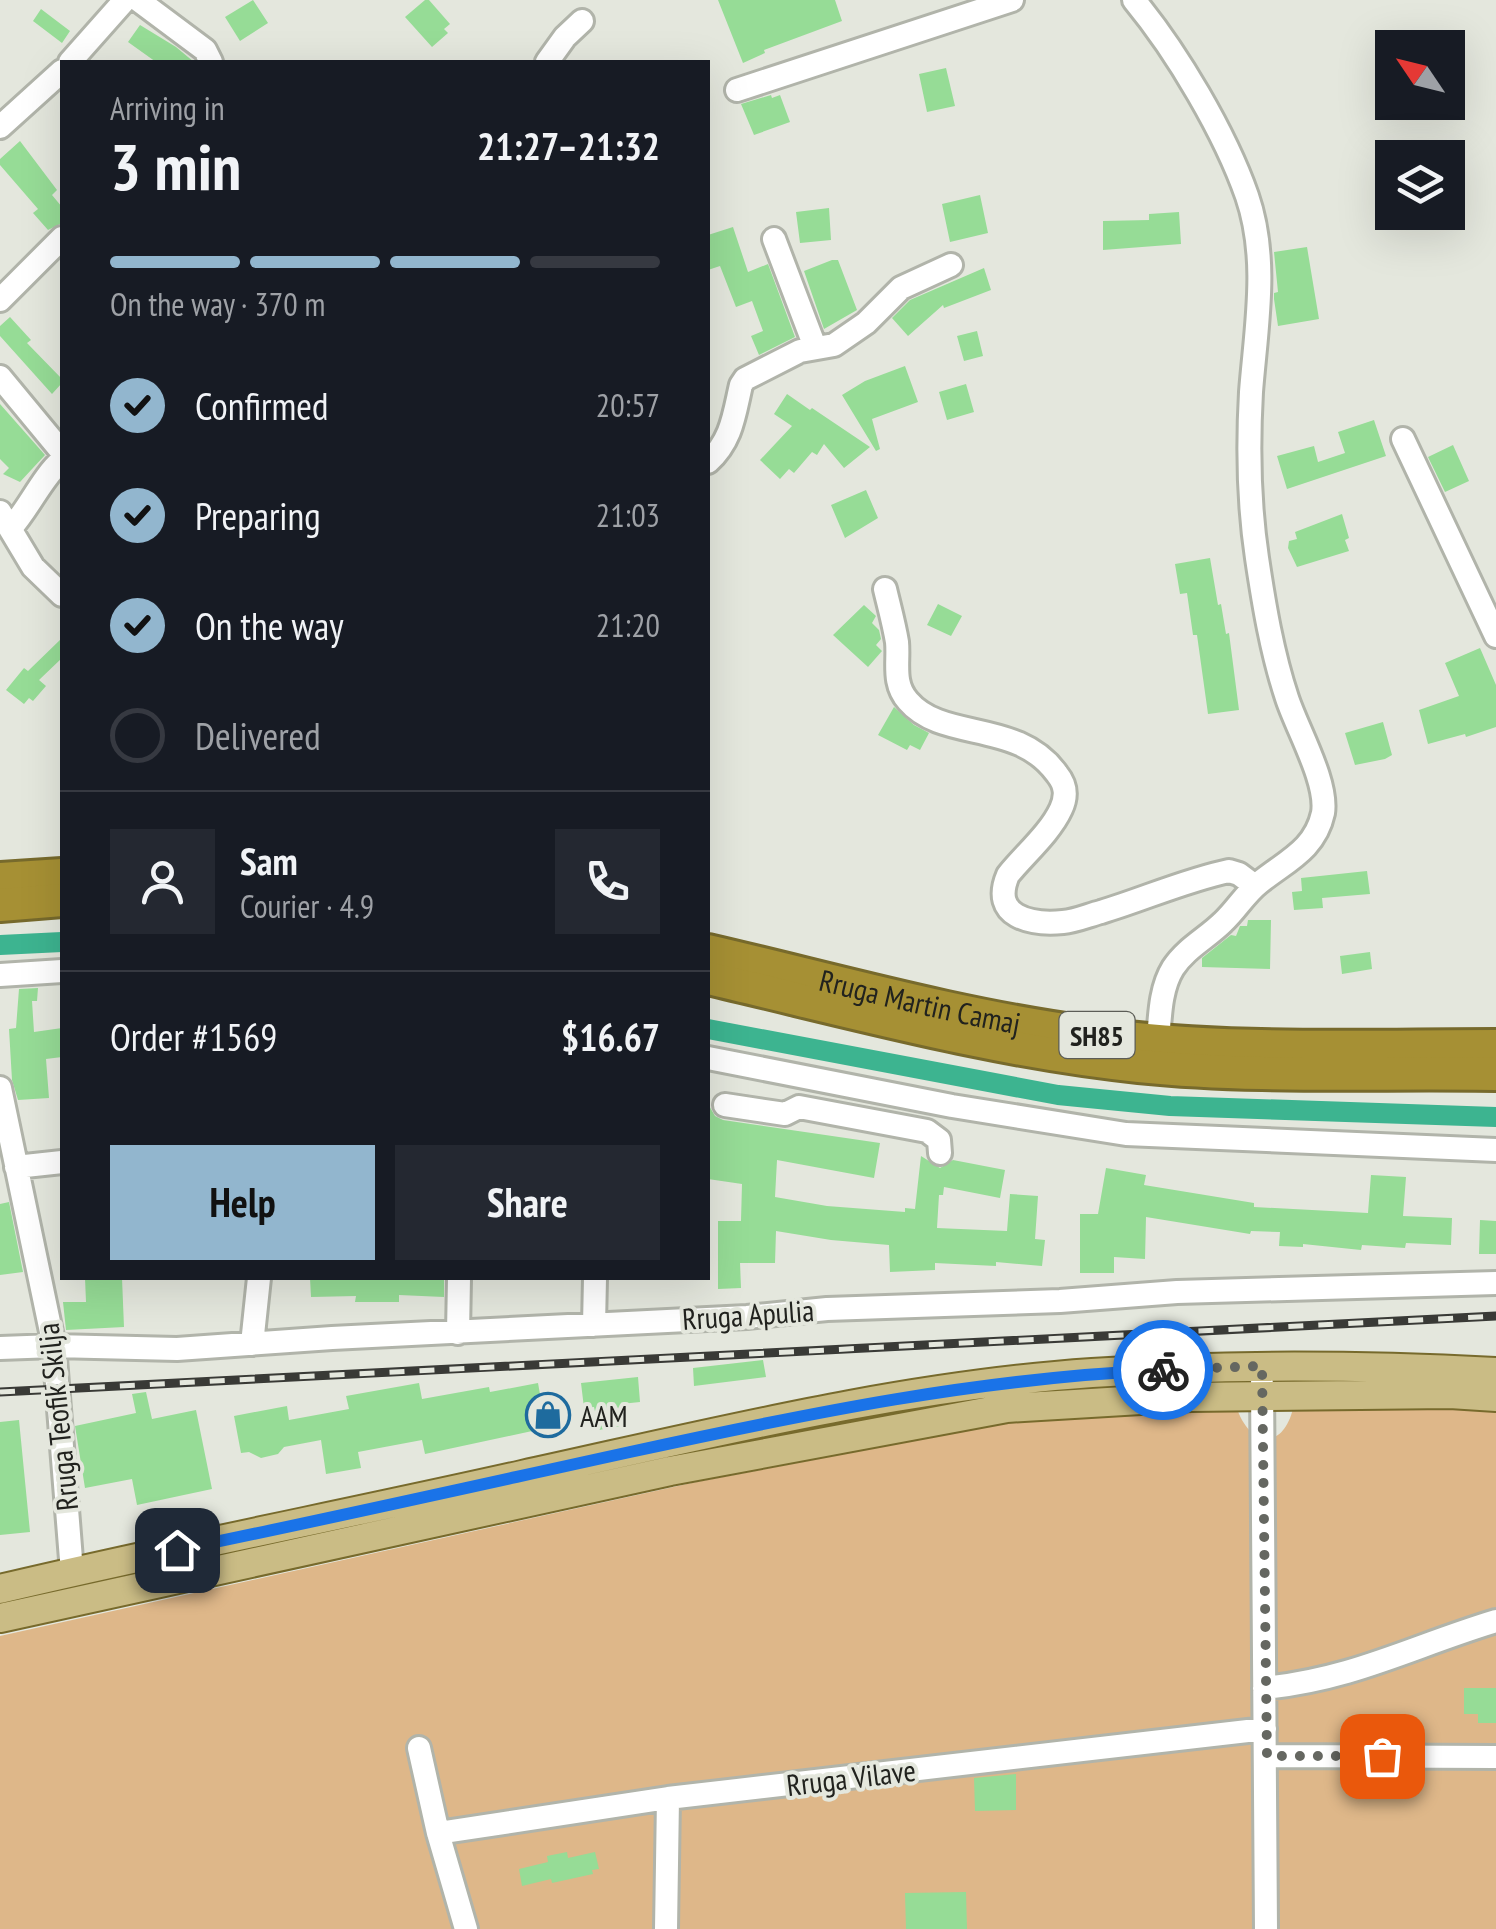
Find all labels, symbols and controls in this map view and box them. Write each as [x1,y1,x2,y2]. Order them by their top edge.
north arrow [1375,30,1465,120]
map controls [1375,30,1465,230]
text: Arriving in [110,87,225,129]
text: 21:27–21:32 [477,121,660,170]
text: 3 min [110,124,241,208]
button: layers [1375,140,1465,230]
text: On the way · 370 m [110,283,325,325]
icon: check [110,378,165,433]
text: Confirmed [195,381,328,430]
text: 20:57 [596,384,660,426]
icon: check [110,488,165,543]
text: Preparing [195,491,321,540]
text: 21:03 [596,494,660,536]
icon: check [110,598,165,653]
text: On the way [195,601,343,650]
text: 21:20 [596,604,660,646]
text: Delivered [195,711,321,760]
button: person [110,829,215,934]
button: phone [555,829,660,934]
text: Sam [240,836,298,885]
text: Courier · 4.9 [240,885,374,927]
street label: Rruga Martin Camaj [816,959,1024,1042]
text: Order #1569 [110,1012,277,1061]
text: $16.67 [561,1012,660,1061]
road number: SH85 [1060,1012,1134,1058]
button: Help [110,1145,375,1260]
button: Share [395,1145,660,1260]
street label: Rruga Apulia [681,1290,815,1338]
courier [1113,1320,1213,1420]
street label: Rruga Teofik Skilja [28,1321,86,1513]
icon: bike [1136,1343,1191,1398]
shop icon: AAM [525,1392,571,1438]
place label: AAM [580,1396,628,1435]
pin [135,1508,220,1593]
icon: home [150,1523,205,1578]
pin [1340,1714,1425,1799]
icon: bag [1355,1729,1410,1784]
street label: Rruga Vilave [784,1750,918,1804]

